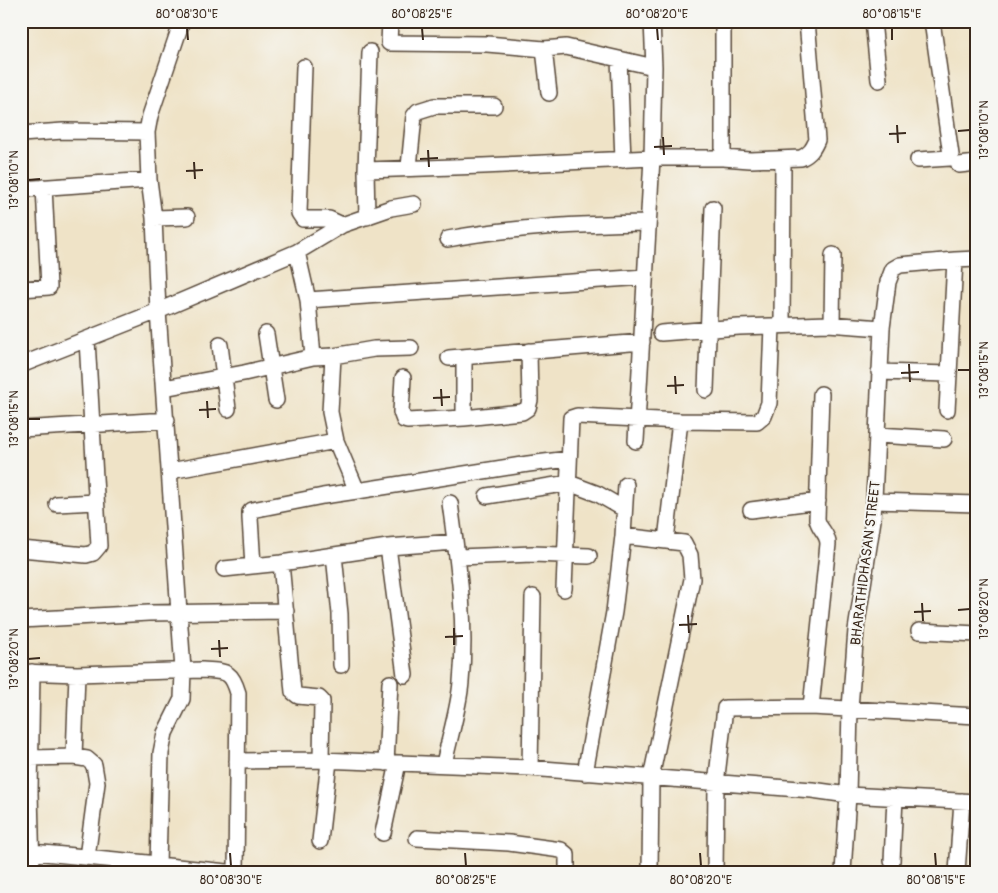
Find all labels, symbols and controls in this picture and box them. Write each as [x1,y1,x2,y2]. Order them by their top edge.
text: 80°08'30"E [156,7,218,22]
text: 80°08'25"E [392,7,452,22]
text: 80°08'20"E [626,7,688,22]
text: 80°08'15"E [863,7,921,22]
text: 13°08'10"N [977,100,992,160]
text: 13°08'10"N [7,150,22,210]
text: 13°08'15"N [977,341,992,399]
text: 13°08'15"N [7,390,22,448]
street label: BHARATHIDHASAN STREET [847,480,884,646]
text: 13°08'20"N [977,578,992,640]
text: 13°08'20"N [7,628,22,690]
text: 80°08'30"E [200,873,262,888]
text: 80°08'25"E [436,873,496,888]
text: 80°08'20"E [670,873,732,888]
text: 80°08'15"E [907,873,965,888]

